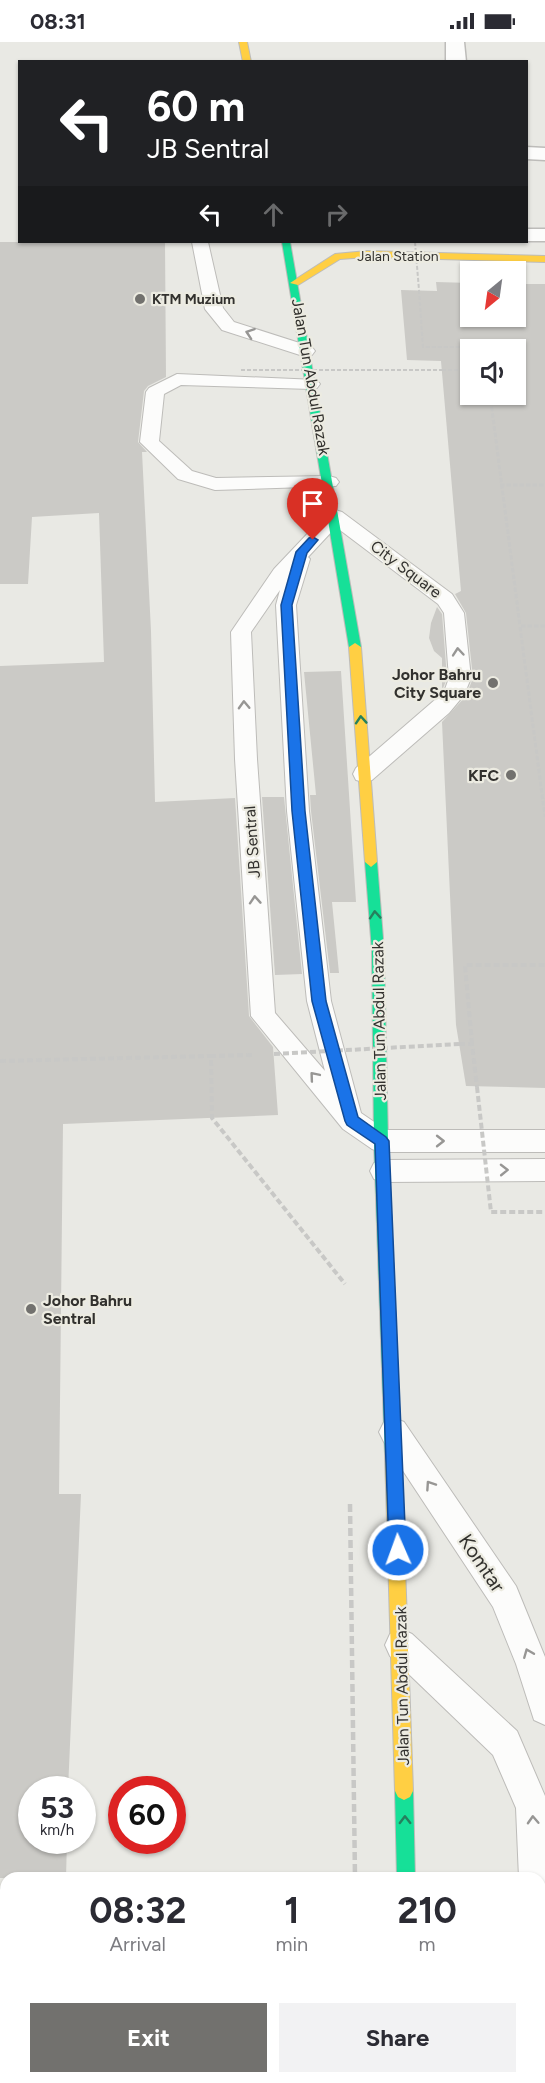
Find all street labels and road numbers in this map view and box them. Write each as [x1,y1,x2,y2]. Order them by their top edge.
street label: Jalan Station [357,248,439,265]
street label: Jalan Tun Abdul Razak [288,297,334,457]
street label: City Square [367,536,445,602]
street label: JB Sentral [240,805,264,879]
street label: Jalan Tun Abdul Razak [368,941,390,1101]
street label: Komtar [454,1529,510,1597]
street label: Jalan Tun Abdul Razak [391,1606,413,1766]

